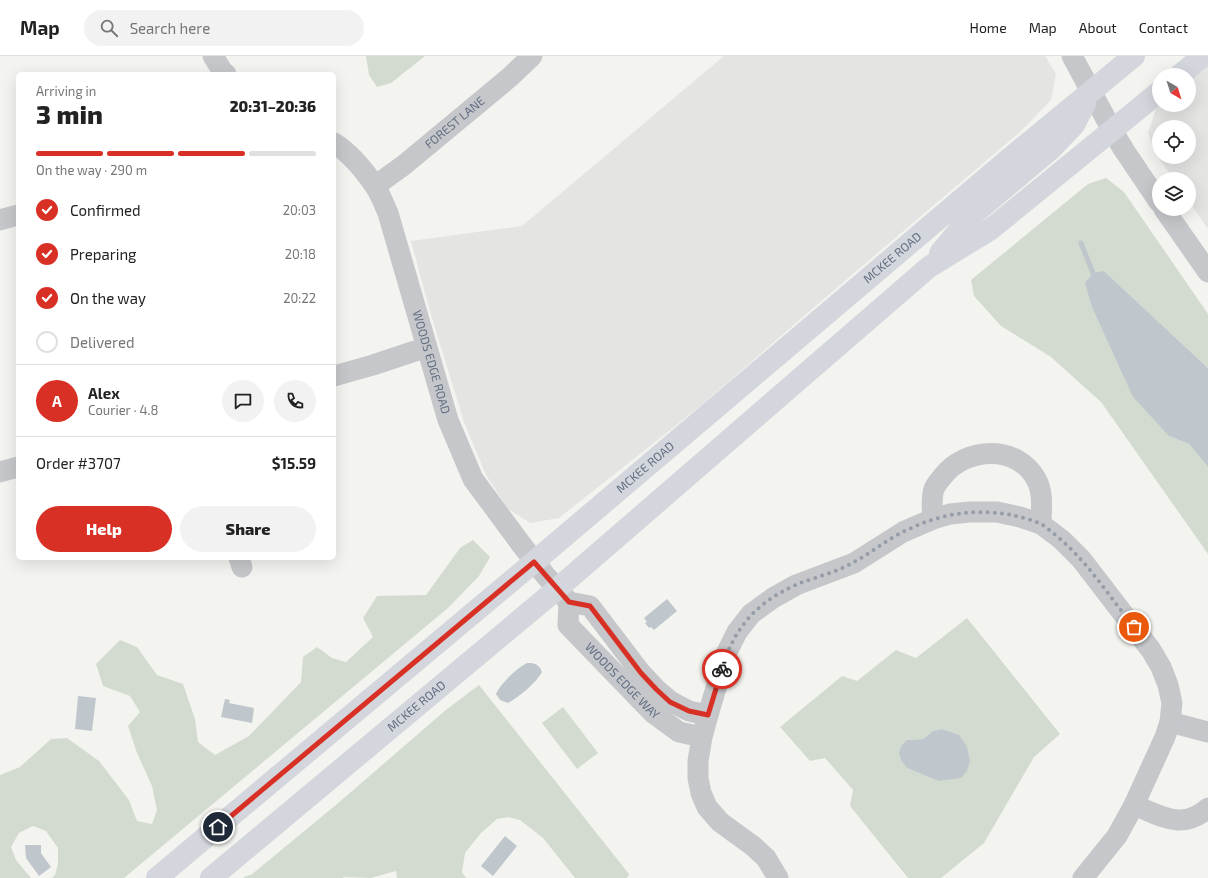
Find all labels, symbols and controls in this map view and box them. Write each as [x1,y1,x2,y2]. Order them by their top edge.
search box [84,10,364,46]
text: Map [20,16,60,39]
icon: search [98,17,120,39]
text: Search here [130,19,210,37]
text: Home [970,19,1007,36]
text: Map [1029,19,1057,36]
text: About [1079,19,1117,36]
text: Contact [1139,19,1188,36]
north arrow [1152,68,1196,112]
map controls [1152,68,1196,216]
text: Arriving in [36,83,96,99]
street label: FOREST LANE [422,93,487,151]
text: 20:31–20:36 [230,97,316,115]
text: 3 min [36,98,103,129]
button: locate [1152,120,1196,164]
text: On the way · 290 m [36,162,147,178]
button: layers [1152,172,1196,216]
icon: check [36,199,58,221]
text: Confirmed [70,201,141,219]
text: 20:03 [283,202,316,218]
street label: MCKEE ROAD [860,229,924,286]
icon: check [36,243,58,265]
text: Preparing [70,245,136,263]
text: 20:18 [285,246,316,262]
icon: check [36,287,58,309]
text: On the way [70,289,146,307]
text: 20:22 [283,290,316,306]
street label: WOODS EDGE ROAD [411,308,454,415]
text: Delivered [70,333,135,351]
button: chat [222,380,264,422]
button: phone [274,380,316,422]
text: Alex [88,384,120,402]
text: A [52,392,62,410]
text: Courier · 4.8 [88,402,158,418]
street label: MCKEE ROAD [613,438,677,495]
text: Order #3707 [36,454,121,472]
text: $15.59 [272,454,316,472]
button: Help [36,506,172,552]
button: Share [180,506,316,552]
pin [1117,610,1151,644]
icon: bag [1123,616,1145,638]
street label: WOODS EDGE WAY [583,639,663,722]
courier [702,649,742,689]
icon: bike [711,658,733,680]
street label: MCKEE ROAD [384,677,448,734]
pin [201,810,235,844]
icon: home [207,816,229,838]

